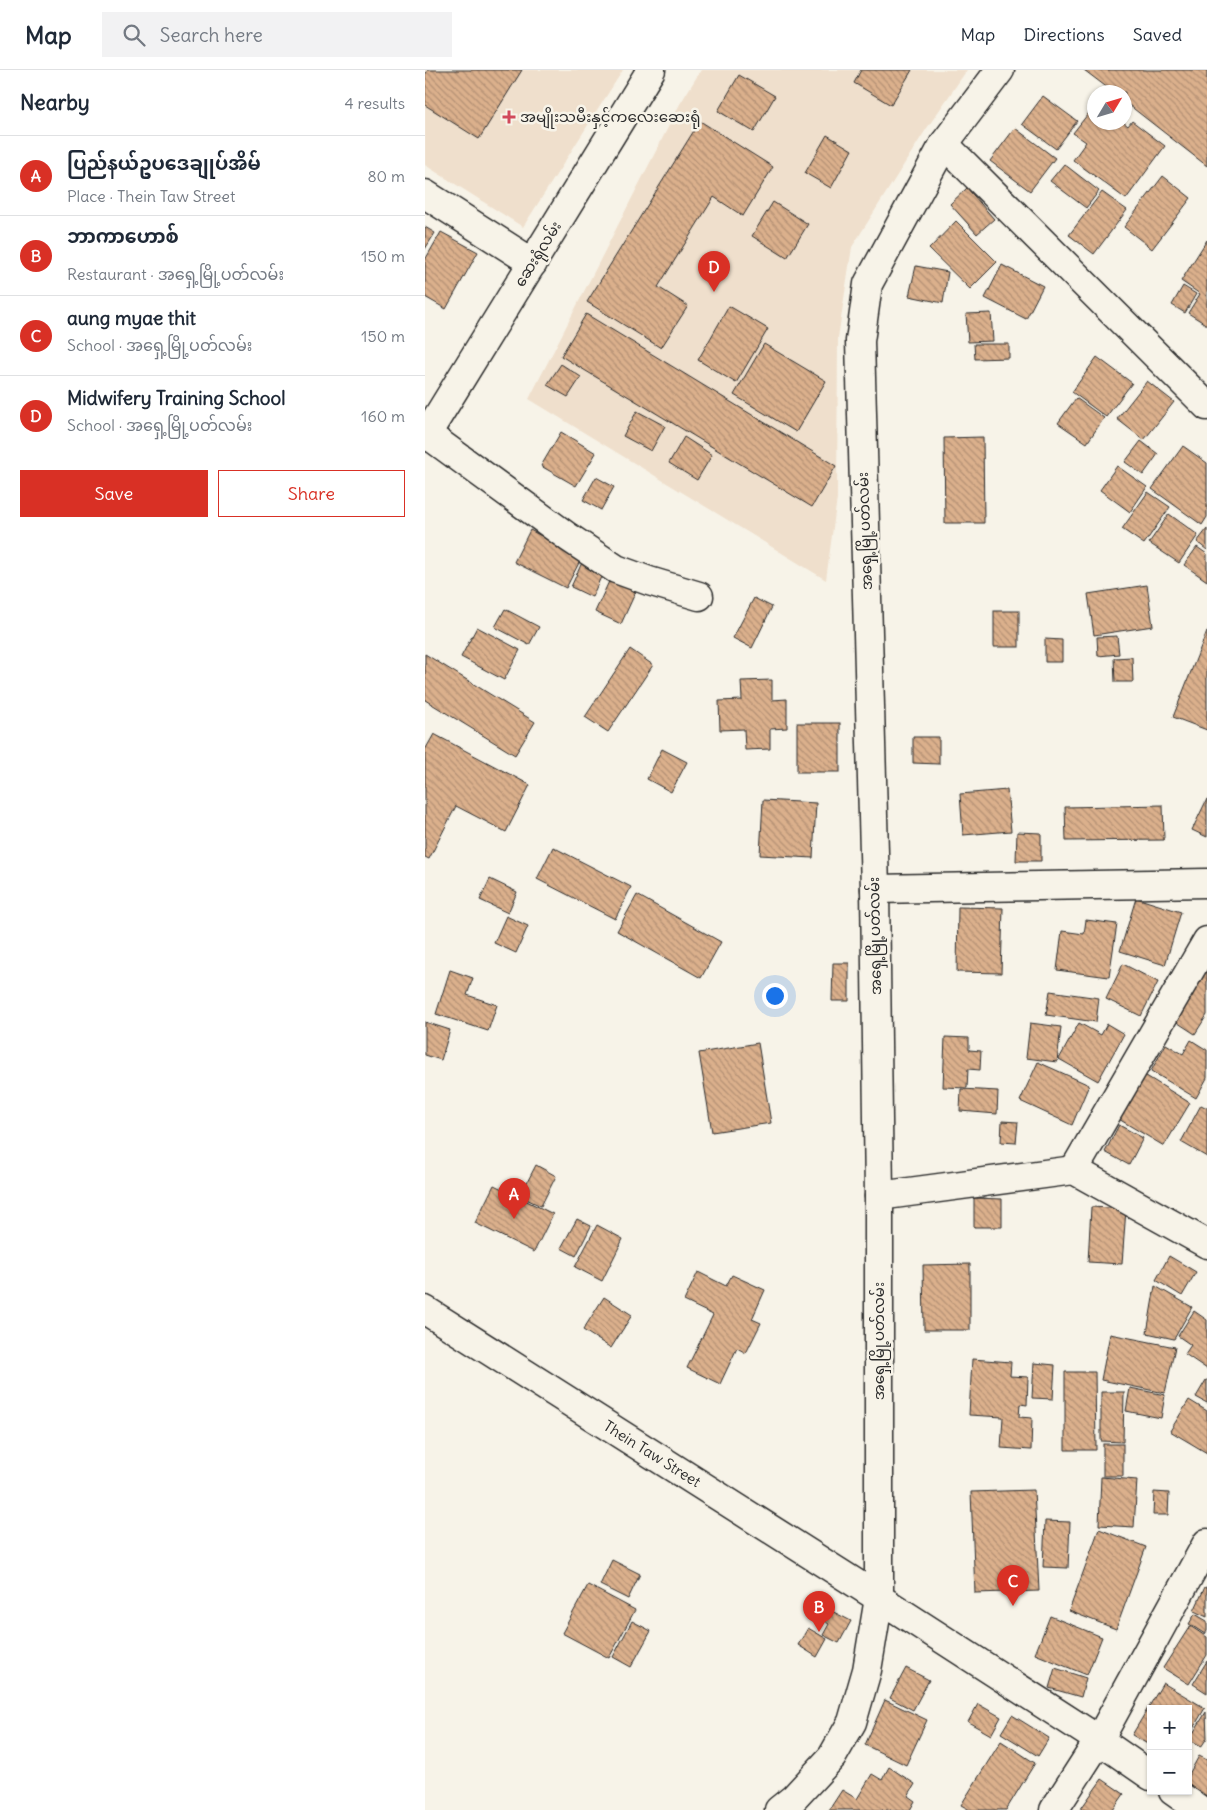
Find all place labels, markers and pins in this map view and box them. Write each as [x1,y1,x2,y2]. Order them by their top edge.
place label: အမျိုးသမီးနှင့်ကလေးဆေးရုံ [520,107,700,129]
marker: အမျိုးသမီးနှင့်ကလေးဆေးရုံ [502,110,516,124]
pin: D [698,251,730,292]
pin: A [498,1178,530,1219]
pin: C [997,1565,1029,1606]
pin: B [803,1591,835,1632]

